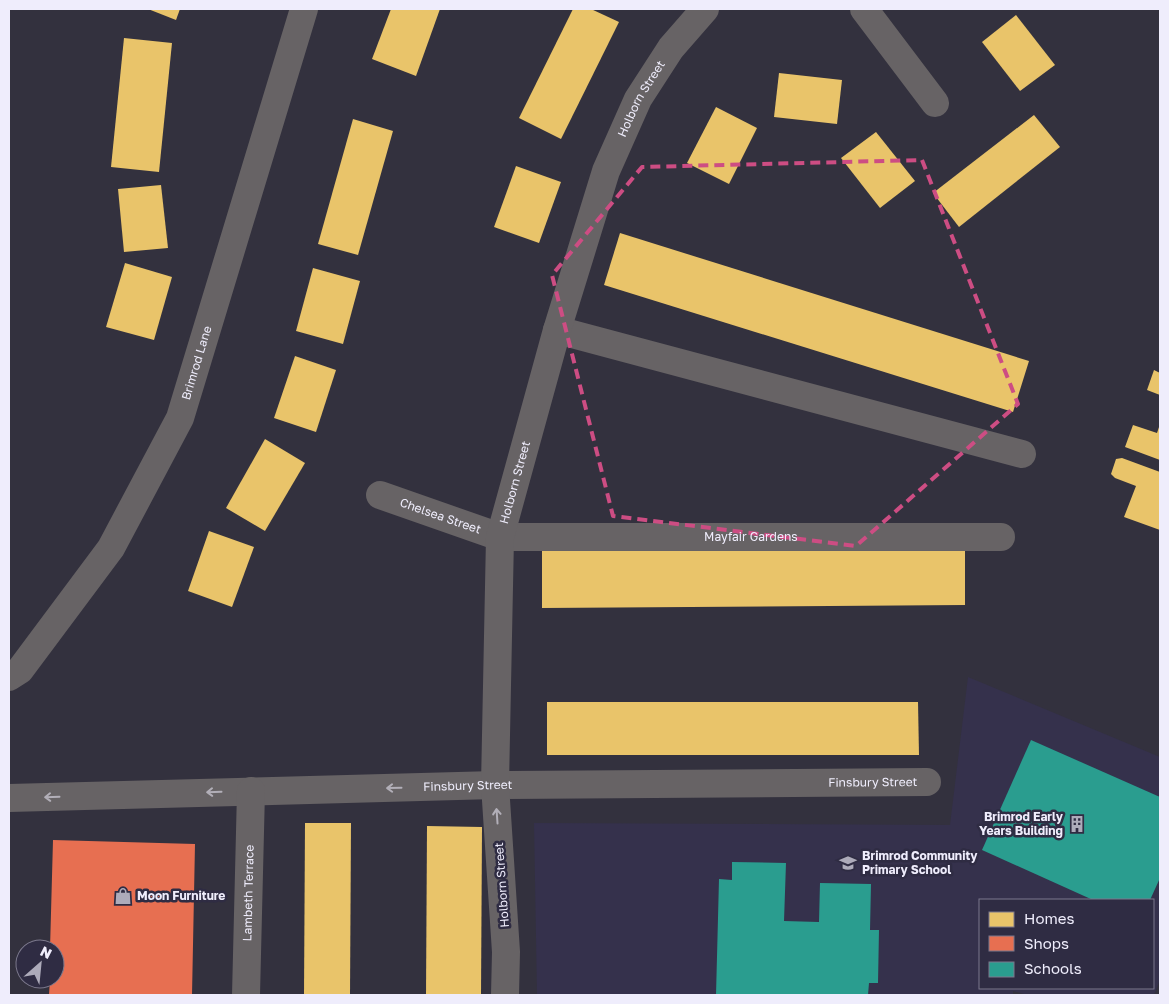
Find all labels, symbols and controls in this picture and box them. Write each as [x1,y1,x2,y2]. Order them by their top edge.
street label: Holborn Street [614,57,668,139]
street label: Brimrod Lane [178,324,215,402]
street label: Holborn Street [496,439,533,525]
street label: Chelsea Street [398,495,483,537]
street label: Mayfair Gardens [704,529,798,544]
street label: Finsbury Street [828,774,918,790]
street label: Finsbury Street [423,777,513,794]
one-way arrow [386,783,402,792]
one-way arrow [207,787,223,797]
one-way arrow [44,792,60,802]
one-way arrow [493,808,502,824]
place label: Brimrod Early Years Building [979,809,1064,838]
building icon: Brimrod Early Years Building [1067,814,1087,834]
street label: Holborn Street [491,842,512,928]
street label: Lambeth Terrace [239,844,257,942]
place label: Brimrod Community Primary School [862,848,978,877]
school or university icon: Brimrod Community Primary School [838,853,858,873]
shop icon: Moon Furniture [113,886,133,906]
place label: Moon Furniture [137,888,225,903]
legend [979,899,1154,989]
text: Homes [1024,909,1074,927]
text: Shops [1024,934,1069,952]
north arrow [15,939,65,989]
text: N [38,942,55,962]
text: Schools [1024,959,1082,977]

